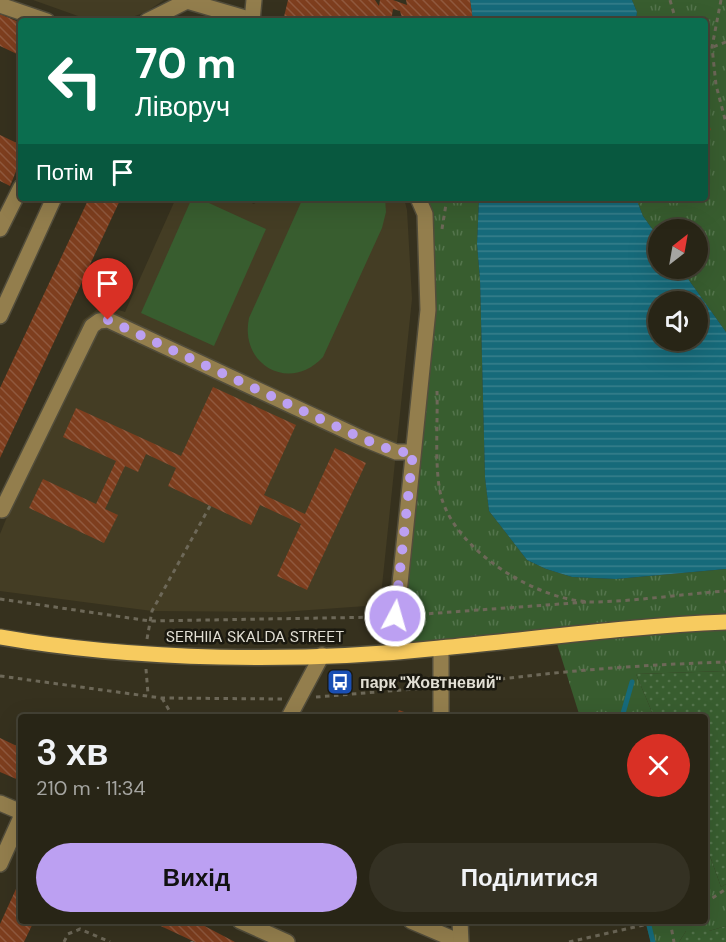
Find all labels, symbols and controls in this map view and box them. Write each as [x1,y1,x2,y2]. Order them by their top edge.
text: 70 m [135,36,236,91]
icon: left [36,42,114,120]
text: Ліворуч [135,89,230,124]
icon: arrive [106,156,139,189]
text: Потім [36,158,94,187]
north arrow [648,219,708,279]
map controls [648,219,708,351]
pin [82,258,133,320]
icon: arrive [91,267,124,300]
button: sound [648,291,708,351]
position arrow [363,584,427,648]
street label: SERHIIA SKALDA STREET [166,626,344,647]
bus stop icon: парк "Жовтневий" [325,667,355,697]
place label: парк "Жовтневий" [360,672,502,693]
text: 3 хв [36,729,109,776]
button: close [627,734,690,797]
text: 210 m · 11:34 [36,775,146,801]
button: Вихід [36,843,357,912]
button: Поділитися [369,843,690,912]

